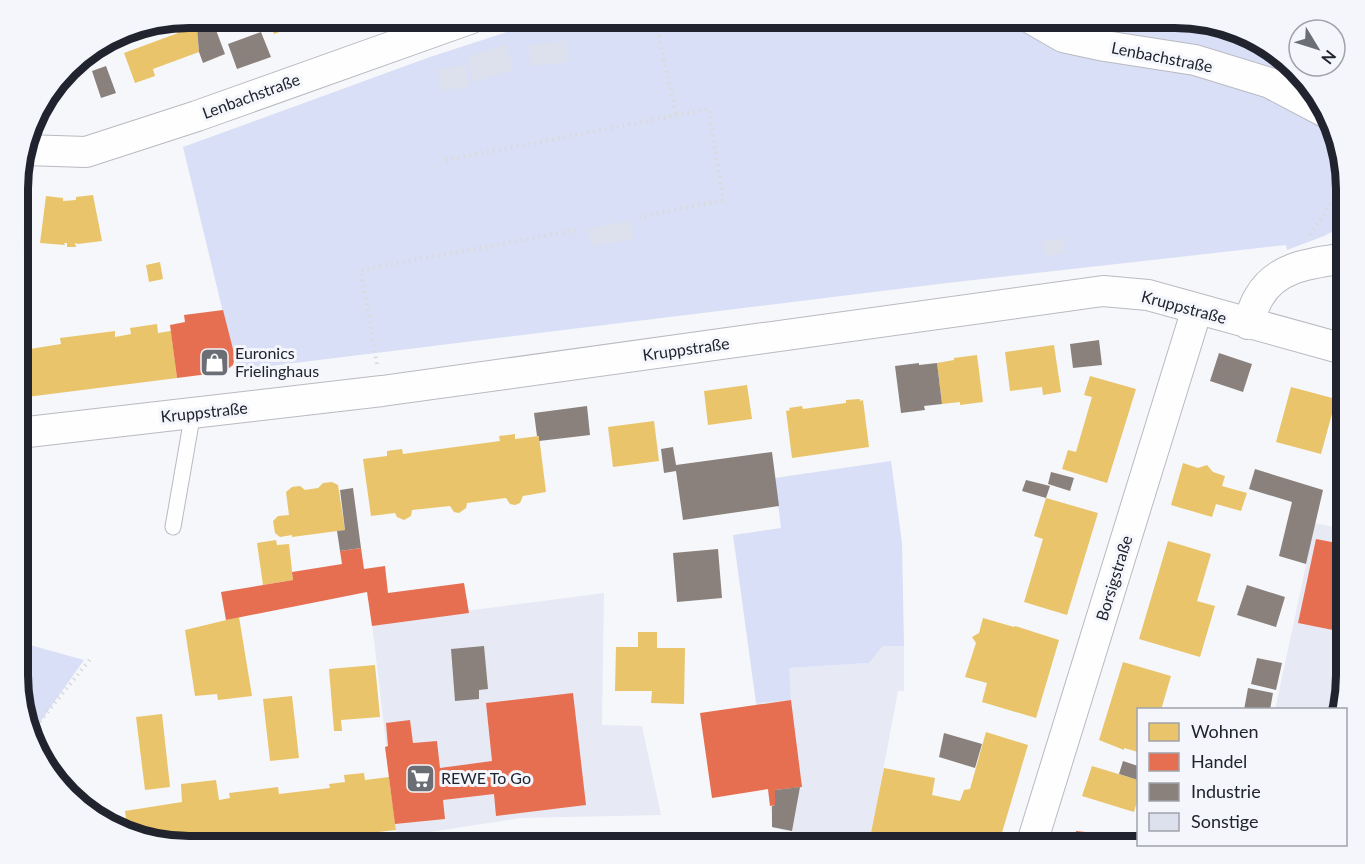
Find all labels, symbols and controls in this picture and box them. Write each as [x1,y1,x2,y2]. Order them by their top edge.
north arrow [1287,18,1347,78]
street label: Lenbachstraße [1110,37,1214,76]
text: N [1318,47,1340,68]
street label: Lenbachstraße [199,69,302,122]
street label: Kruppstraße [1139,286,1229,327]
street label: Kruppstraße [641,333,730,364]
place label: Euronics Frielinghaus [235,343,319,380]
shop icon: Euronics Frielinghaus [198,346,230,378]
street label: Kruppstraße [160,397,248,426]
street label: Borsigstraße [1092,533,1136,623]
legend [1137,708,1347,846]
text: Wohnen [1191,720,1258,742]
text: Handel [1191,750,1247,772]
supermarket icon: REWE To Go [404,762,436,794]
place label: REWE To Go [441,768,531,787]
text: Industrie [1191,780,1261,802]
text: Sonstige [1191,810,1259,832]

